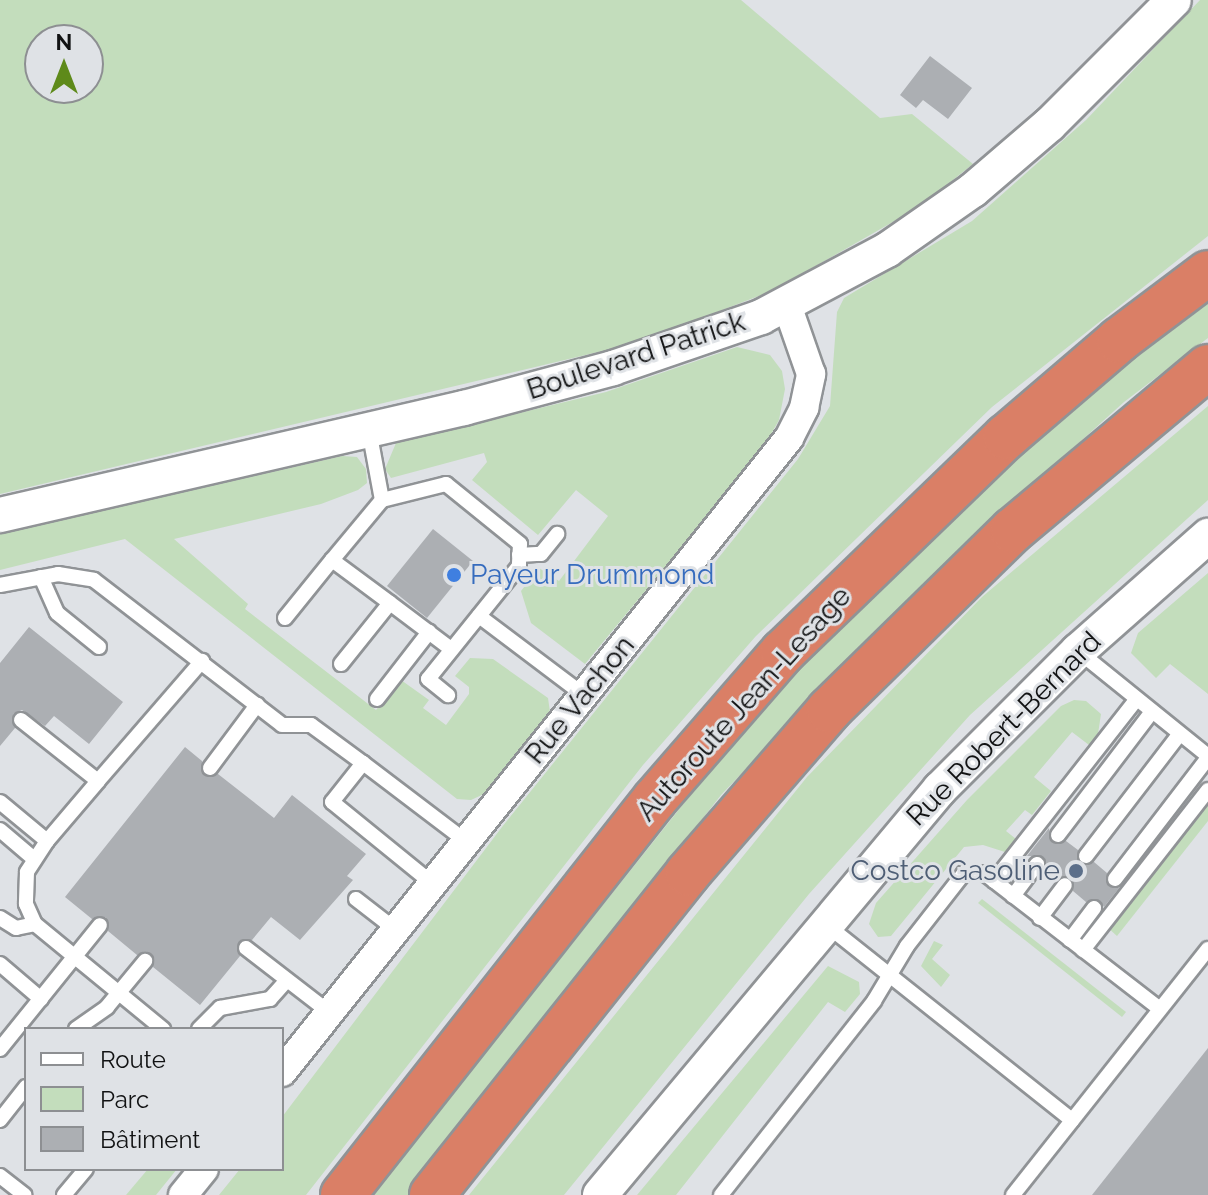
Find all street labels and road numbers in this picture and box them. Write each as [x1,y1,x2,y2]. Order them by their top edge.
street label: Boulevard Patrick [523,305,749,407]
street label: Autoroute Jean-Lesage [630,580,858,828]
street label: Rue Robert-Bernard [900,625,1108,833]
street label: Rue Vachon [518,629,642,771]

